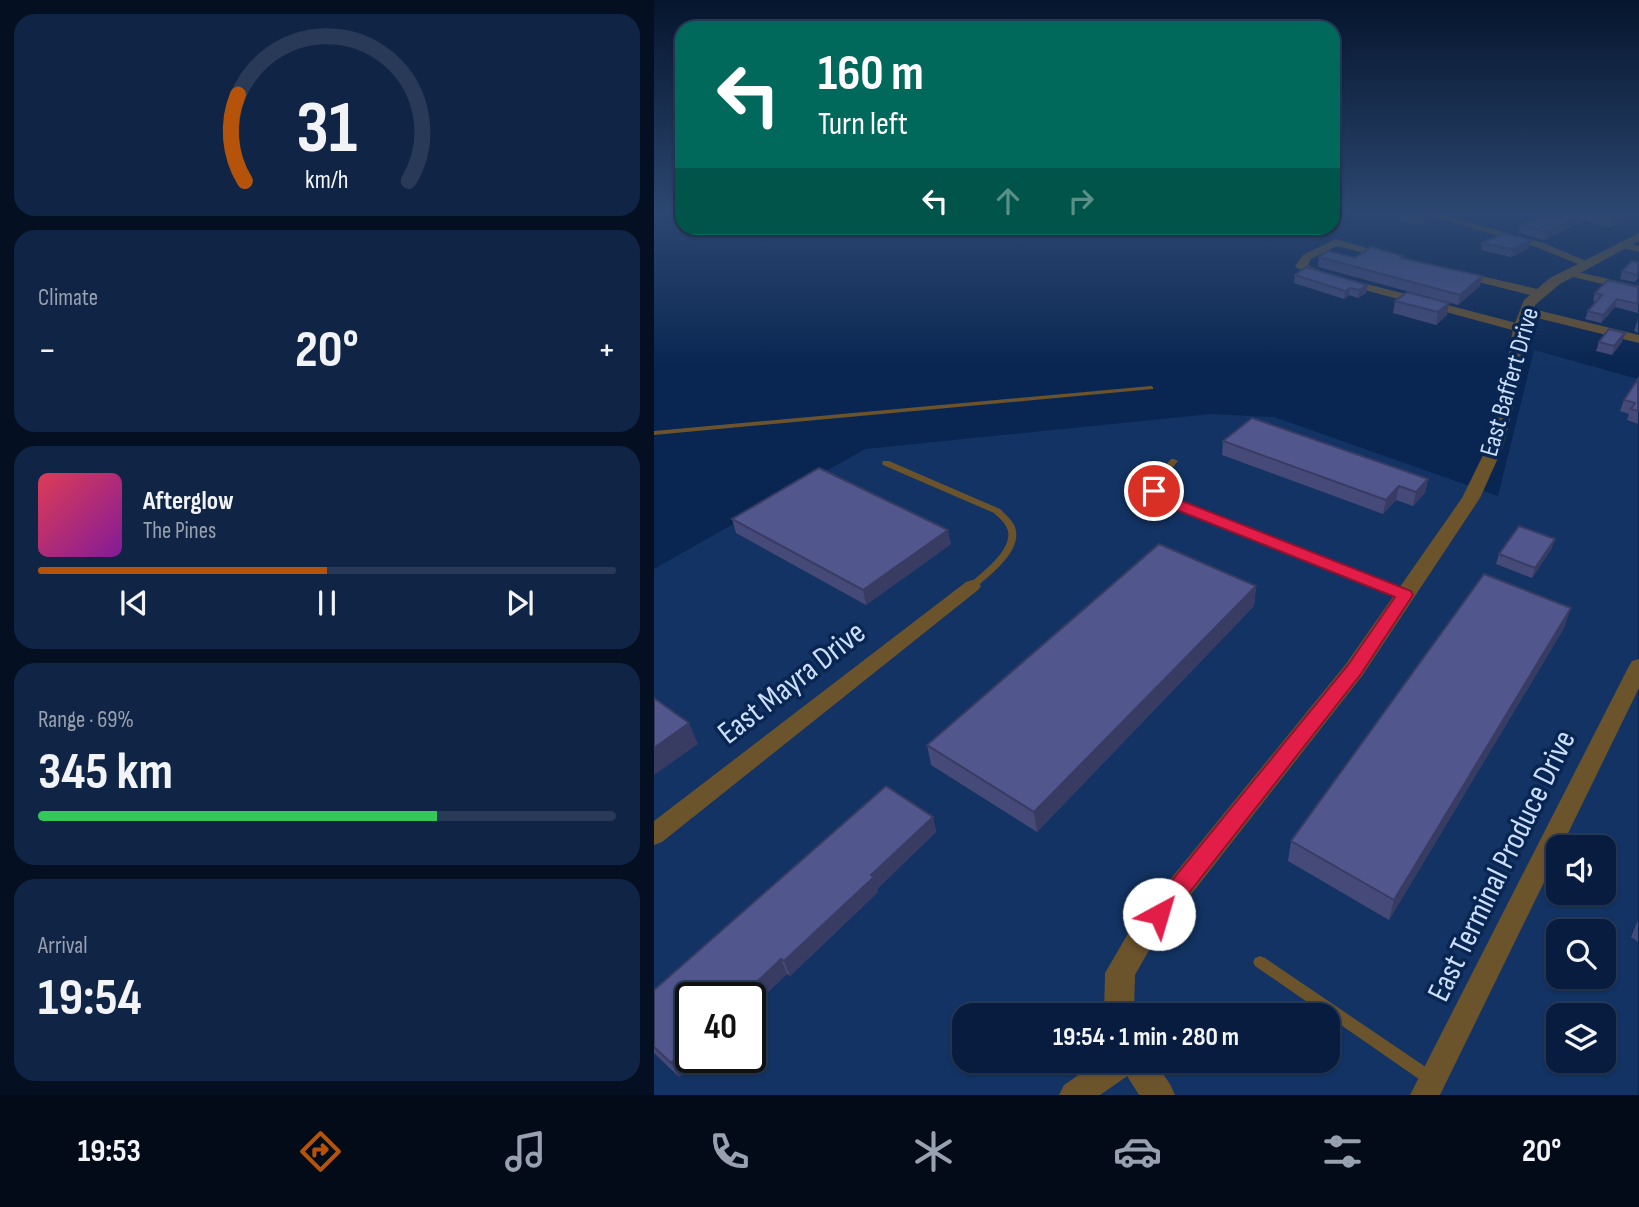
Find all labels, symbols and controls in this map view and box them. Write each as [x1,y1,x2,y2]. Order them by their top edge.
text: 160 m [818,45,924,104]
icon: left [703,49,794,140]
text: 31 [296,85,358,173]
text: Turn left [818,105,908,144]
text: km/h [305,165,349,196]
icon: left [916,182,954,220]
icon: ahead [989,182,1027,220]
icon: right [1062,182,1100,220]
text: Climate [38,284,98,312]
street label: East Baffert Drive [1474,304,1546,460]
text: 20° [295,319,359,382]
text: − [38,328,57,373]
text: + [597,328,616,373]
pin [1124,461,1184,521]
icon: arrive [1135,472,1173,510]
text: Afterglow [143,486,234,517]
text: The Pines [143,517,216,545]
icon: previous [115,584,153,622]
icon: pause [308,584,346,622]
icon: next [501,584,539,622]
street label: East Mayra Drive [710,613,874,753]
text: Range · 69% [38,706,134,734]
street label: East Terminal Produce Drive [1419,724,1585,1008]
text: 345 km [38,741,173,804]
map controls [1546,835,1616,1073]
button: sound [1546,835,1616,905]
position arrow [1122,877,1196,951]
button: search [1546,919,1616,989]
text: Arrival [38,932,87,960]
text: 19:54 [38,967,142,1030]
speed limit sign: 40 [675,982,766,1073]
button: layers [1546,1003,1616,1073]
text: 19:54 · 1 min · 280 m [1053,1022,1239,1053]
icon: directions [296,1127,345,1176]
icon: music [501,1127,550,1176]
icon: phone [705,1127,754,1176]
icon: climate [909,1127,958,1176]
icon: car [1113,1127,1162,1176]
icon: filters [1318,1127,1367,1176]
text: 19:53 [78,1132,141,1171]
text: 20° [1522,1132,1561,1171]

